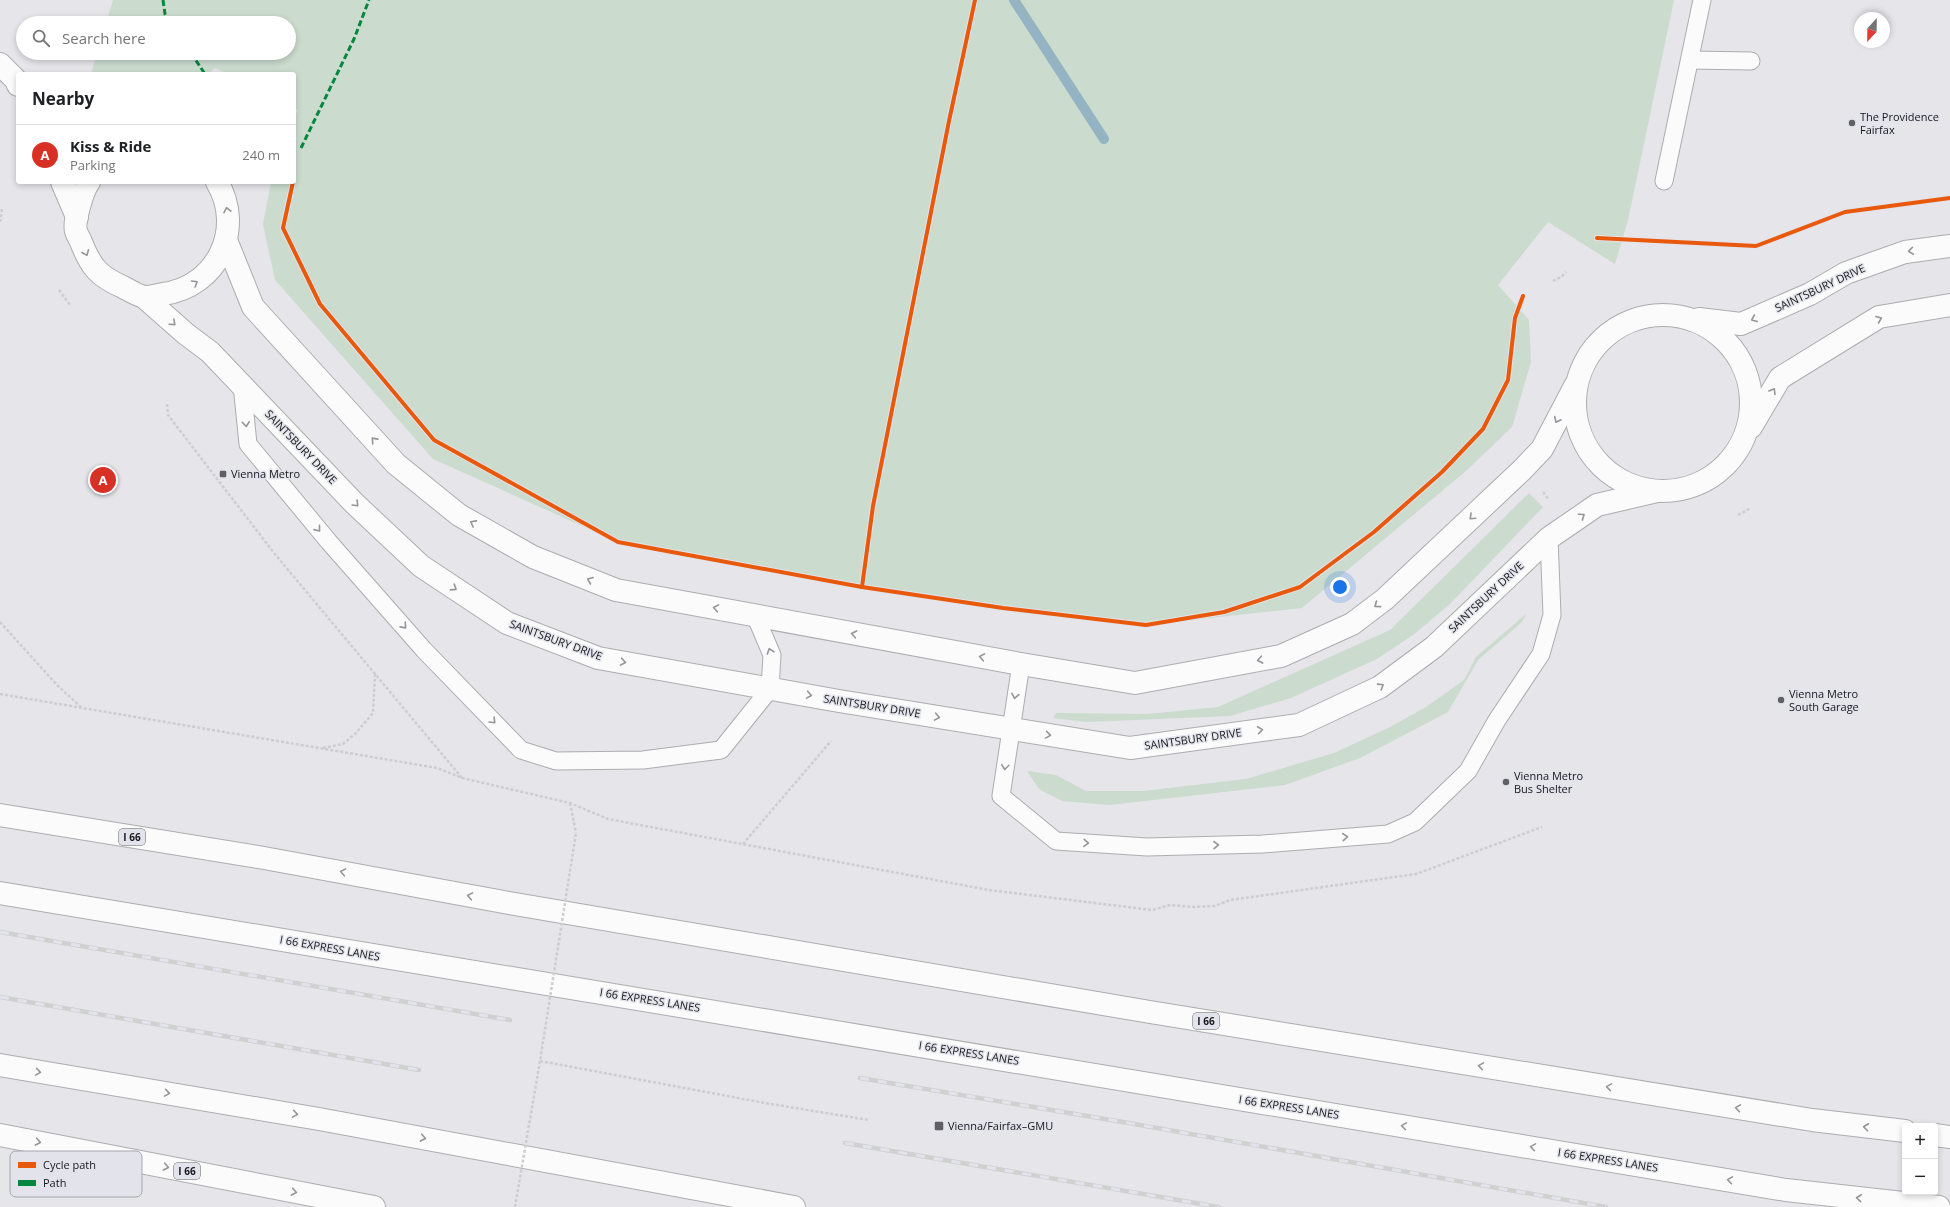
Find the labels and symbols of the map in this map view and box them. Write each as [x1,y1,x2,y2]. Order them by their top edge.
north arrow [1854,12,1890,48]
place label: The Providence Fairfax [1860,109,1939,137]
marker: The Providence Fairfax [1847,118,1857,128]
one-way arrow [223,207,231,213]
one-way arrow [1908,246,1914,255]
one-way arrow [81,250,89,257]
street label: SAINTSBURY DRIVE [1772,260,1867,315]
one-way arrow [191,280,198,287]
one-way arrow [1750,314,1758,322]
one-way arrow [1875,315,1882,323]
one-way arrow [169,318,176,325]
one-way arrow [1768,388,1775,395]
street label: SAINTSBURY DRIVE [262,406,341,487]
one-way arrow [1554,416,1562,424]
one-way arrow [241,421,250,427]
one-way arrow [371,437,379,445]
pin: A [90,465,116,495]
place label: Vienna Metro [231,466,300,481]
marker: Vienna Metro [218,469,228,479]
one-way arrow [351,499,359,507]
one-way arrow [1469,513,1477,520]
one-way arrow [1577,514,1584,521]
one-way arrow [470,521,477,528]
one-way arrow [313,524,320,531]
street label: SAINTSBURY DRIVE [1445,558,1527,635]
one-way arrow [587,576,594,584]
your location [1330,577,1350,597]
one-way arrow [450,583,457,590]
one-way arrow [1374,601,1381,608]
one-way arrow [713,605,720,613]
street label: SAINTSBURY DRIVE [508,616,605,663]
one-way arrow [399,622,406,629]
one-way arrow [851,630,858,639]
one-way arrow [766,647,774,654]
one-way arrow [979,653,985,662]
one-way arrow [1257,655,1263,663]
one-way arrow [620,657,626,666]
one-way arrow [1377,683,1384,690]
place label: Vienna Metro South Garage [1789,686,1859,714]
street label: SAINTSBURY DRIVE [823,690,922,721]
one-way arrow [806,691,812,699]
one-way arrow [1011,693,1020,699]
marker: Vienna Metro South Garage [1776,695,1786,705]
one-way arrow [934,712,940,720]
one-way arrow [488,716,496,724]
street label: SAINTSBURY DRIVE [1143,724,1242,753]
one-way arrow [1257,726,1263,735]
one-way arrow [1045,730,1051,739]
one-way arrow [1000,764,1009,770]
place label: Vienna Metro Bus Shelter [1514,768,1583,796]
marker: Vienna Metro Bus Shelter [1501,777,1511,787]
road number: I 66 [119,829,145,845]
one-way arrow [1342,833,1348,842]
one-way arrow [1083,839,1089,848]
one-way arrow [1213,841,1219,849]
one-way arrow [339,869,346,877]
one-way arrow [467,892,474,900]
street label: I 66 EXPRESS LANES [279,931,381,964]
street label: I 66 EXPRESS LANES [599,984,701,1015]
road number: I 66 [1193,1013,1219,1029]
street label: I 66 EXPRESS LANES [918,1037,1020,1068]
one-way arrow [1478,1062,1484,1071]
one-way arrow [35,1067,42,1075]
one-way arrow [1606,1083,1612,1092]
one-way arrow [164,1088,170,1097]
street label: I 66 EXPRESS LANES [1238,1091,1340,1122]
one-way arrow [1735,1104,1741,1113]
one-way arrow [292,1110,298,1118]
place label: Vienna/Fairfax–GMU [948,1118,1053,1133]
marker: Vienna/Fairfax–GMU [933,1120,945,1132]
one-way arrow [1401,1122,1408,1131]
one-way arrow [1863,1122,1869,1131]
one-way arrow [420,1133,426,1142]
one-way arrow [35,1138,41,1146]
one-way arrow [1530,1144,1536,1152]
street label: I 66 EXPRESS LANES [1557,1144,1659,1175]
legend [10,1151,142,1197]
text: Cycle path [43,1157,96,1172]
one-way arrow [163,1162,169,1171]
road number: I 66 [174,1163,200,1179]
text: Path [43,1175,66,1190]
one-way arrow [1727,1177,1733,1185]
one-way arrow [290,1187,297,1195]
one-way arrow [1856,1194,1862,1203]

